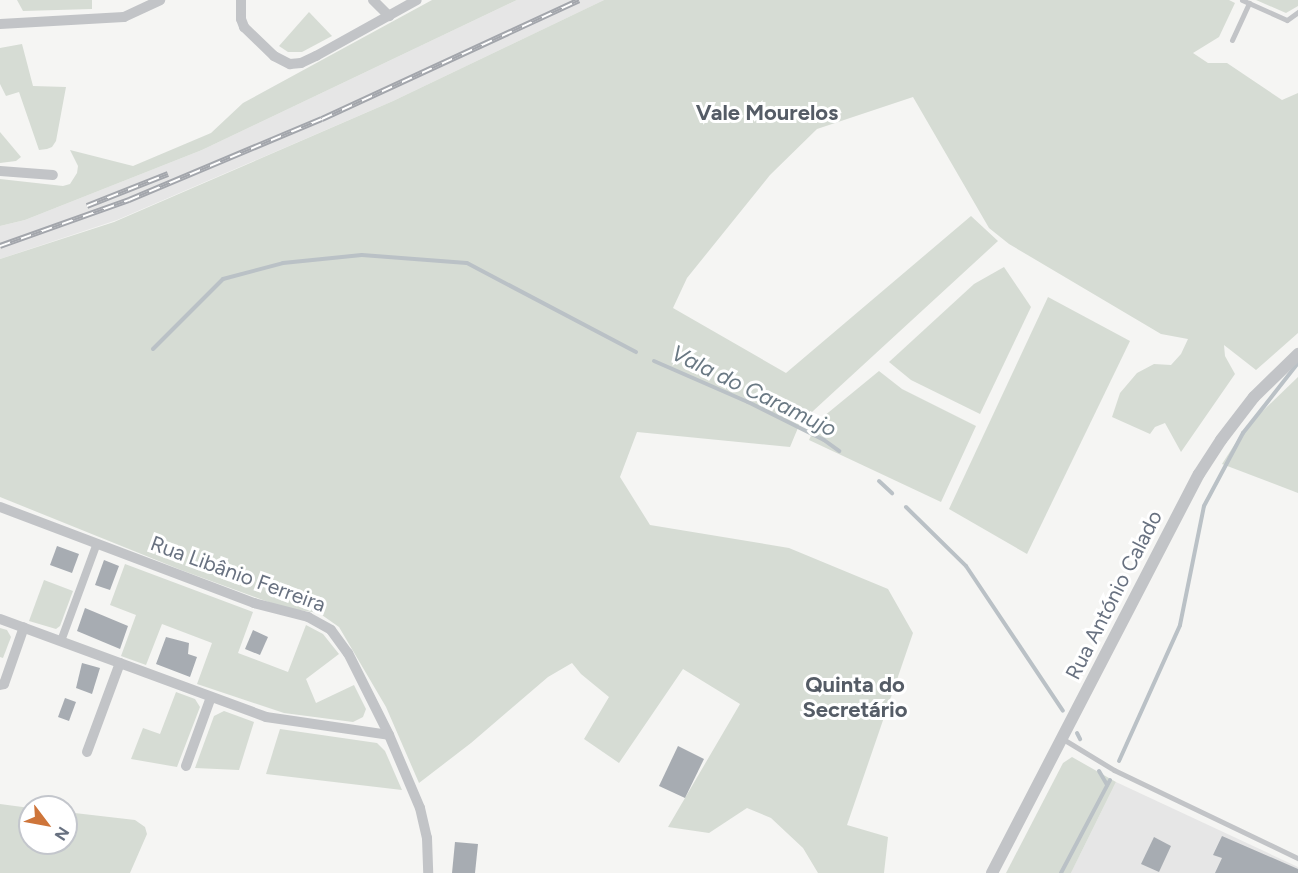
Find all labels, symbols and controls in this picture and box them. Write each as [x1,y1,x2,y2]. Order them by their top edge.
district label: Vale Mourelos [696,100,838,126]
water label: Vala do Caramujo [667,340,841,442]
street label: Rua António Calado [1060,506,1168,684]
street label: Rua Libânio Ferreira [147,531,329,617]
district label: Quinta do Secretário [802,671,908,722]
north arrow [18,795,78,855]
text: N [51,823,73,844]

